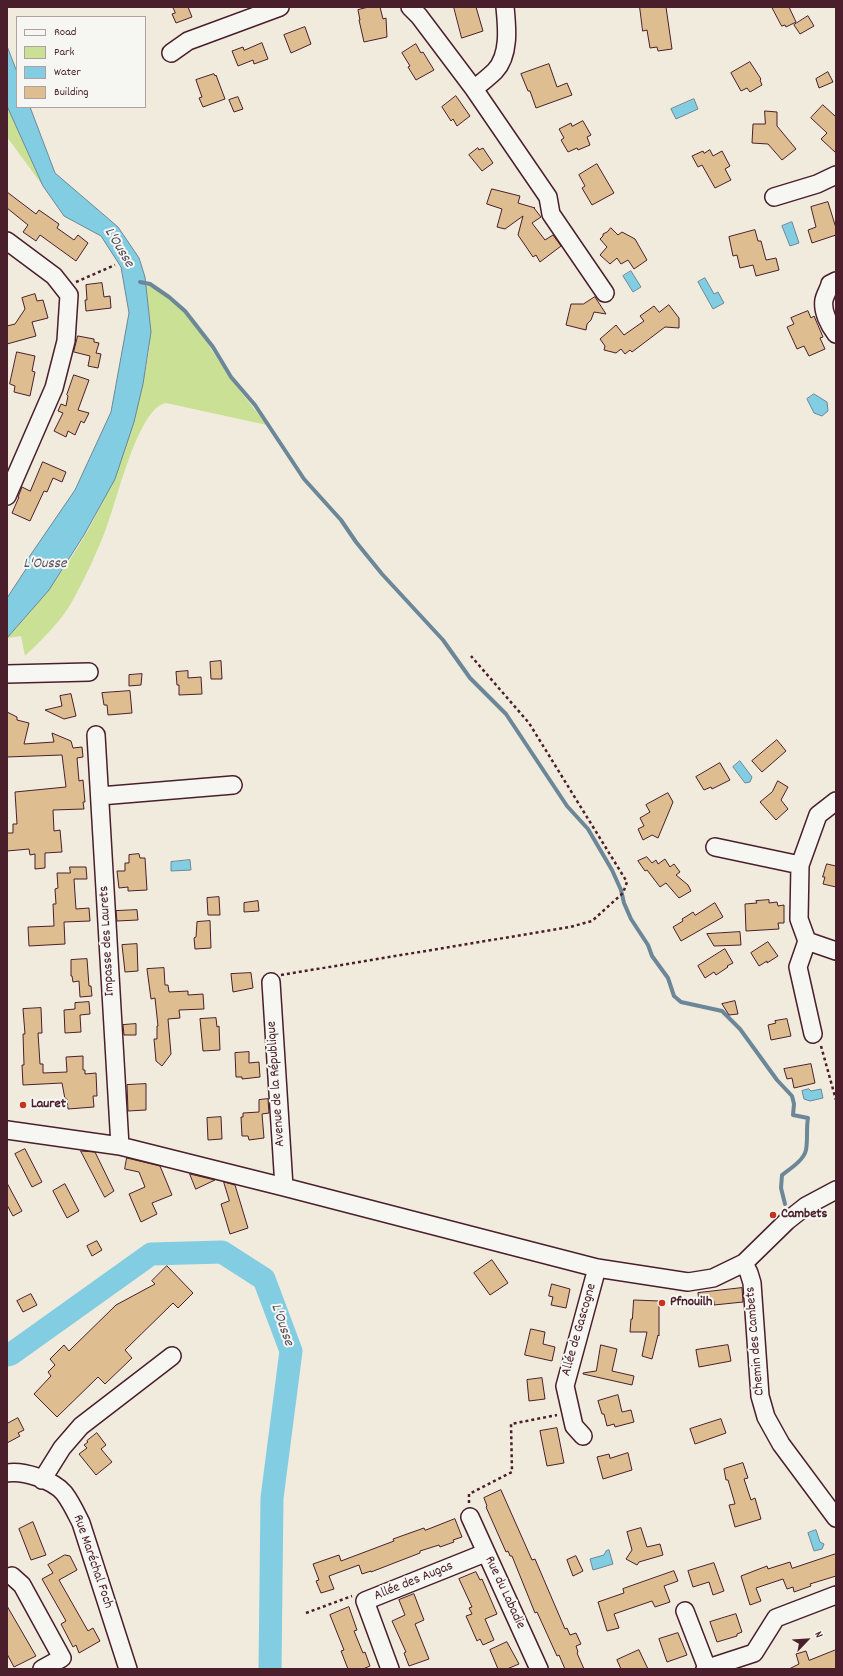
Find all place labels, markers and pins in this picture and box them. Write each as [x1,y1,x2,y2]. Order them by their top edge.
place label: Lauret [31,1097,66,1113]
marker: Lauret [18,1100,28,1110]
place label: Cambets [781,1207,827,1223]
marker: Cambets [768,1210,778,1220]
place label: Pfnouilh [670,1295,712,1311]
marker: Pfnouilh [657,1298,667,1308]

